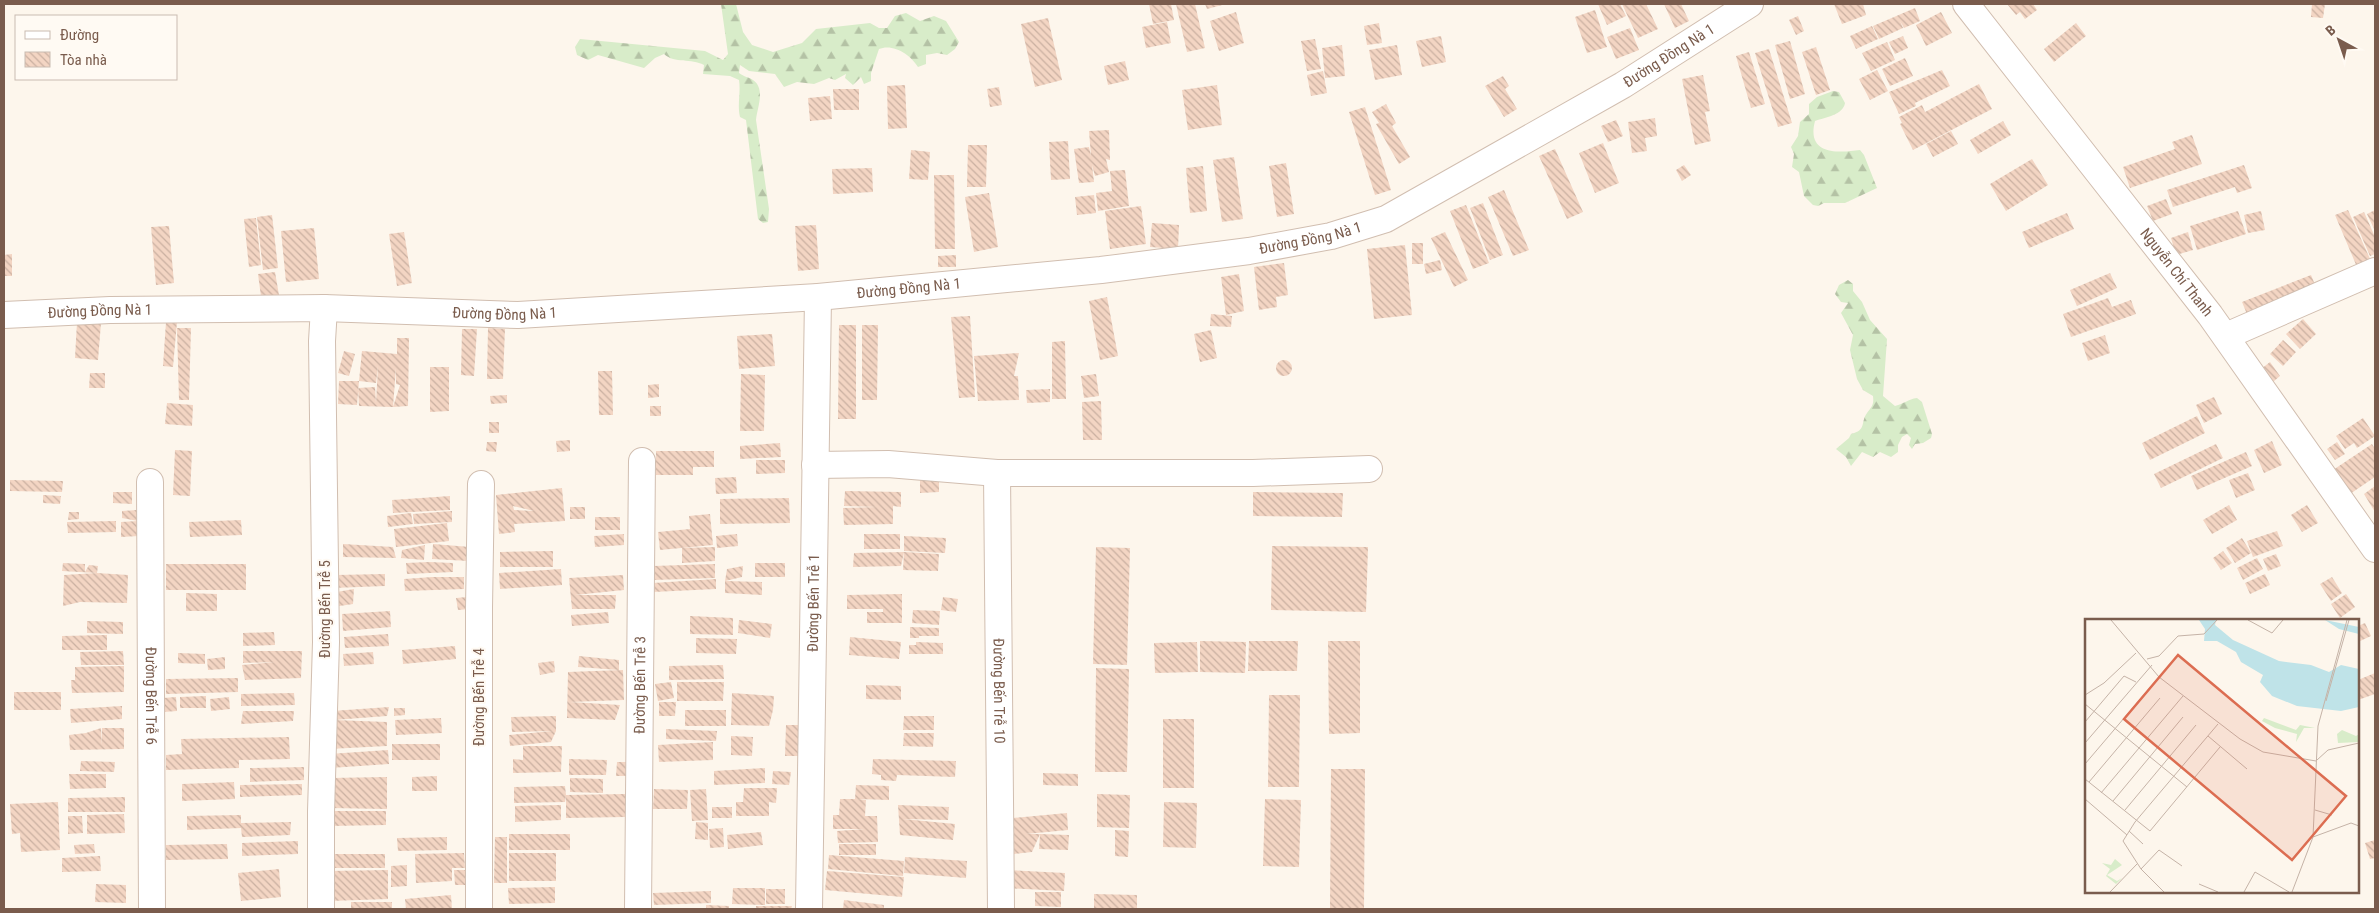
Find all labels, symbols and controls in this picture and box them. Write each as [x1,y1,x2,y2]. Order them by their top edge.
legend [15,15,178,80]
north arrow [2314,15,2364,65]
street label: Đường Đồng Nà 1 [1620,20,1718,91]
text: B [2322,21,2339,39]
text: Đường [60,26,99,44]
text: Tòa nhà [60,51,107,69]
street label: Đường Đồng Nà 1 [1258,218,1364,258]
street label: Nguyễn Chí Thanh [2136,225,2217,320]
street label: Đường Đồng Nà 1 [856,274,962,302]
street label: Đường Đồng Nà 1 [47,301,152,322]
street label: Đường Đồng Nà 1 [452,304,557,324]
street label: Đường Bến Trễ 1 [804,554,823,652]
street label: Đường Bến Trễ 5 [316,560,334,658]
inset map [2085,619,2359,893]
street label: Đường Bến Trễ 3 [631,636,649,734]
street label: Đường Bến Trễ 10 [990,638,1008,744]
street label: Đường Bến Trễ 6 [142,647,160,745]
street label: Đường Bến Trễ 4 [470,648,488,746]

